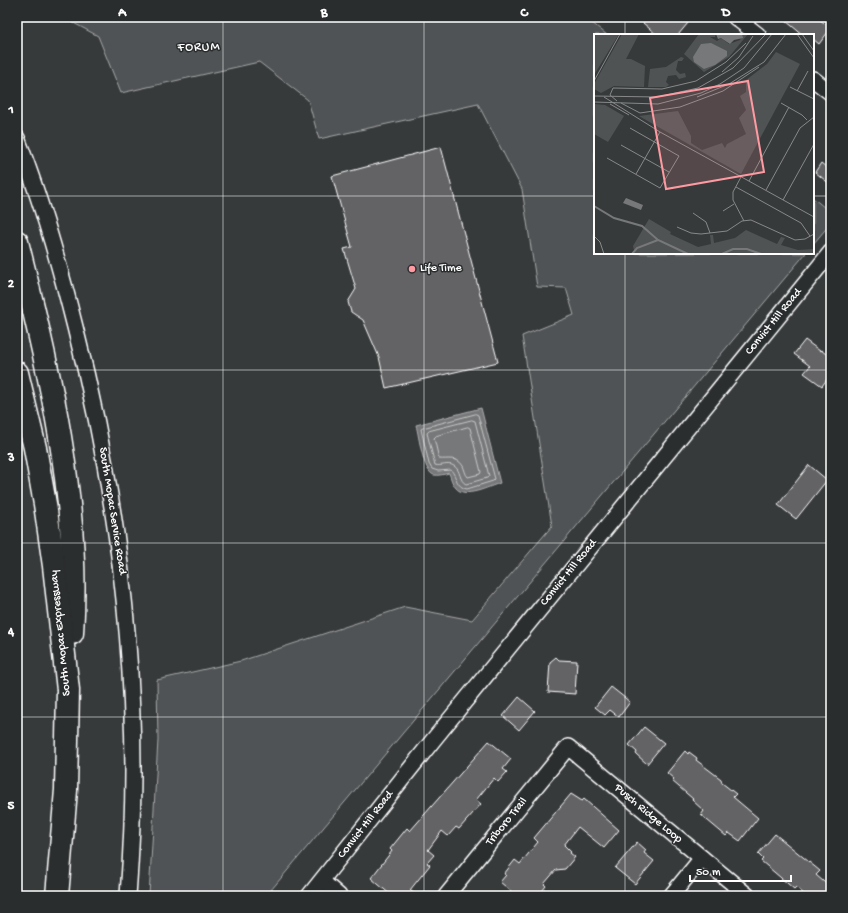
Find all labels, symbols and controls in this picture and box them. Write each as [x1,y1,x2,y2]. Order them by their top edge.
text: A [117,6,127,21]
text: B [320,6,329,21]
text: C [519,6,529,21]
text: D [721,6,731,21]
inset map [594,34,814,254]
district label: FORUM [177,40,220,55]
text: 1 [7,103,14,118]
place label: Life Time [420,262,462,276]
marker: Life Time [407,264,417,274]
text: 2 [8,277,15,292]
street label: Convict Hill Road [743,285,806,358]
street label: South Mopac Service Road [95,446,129,577]
text: 3 [7,451,15,466]
street label: Convict Hill Road [538,536,601,609]
street label: South Mopac Expressway [47,569,75,697]
text: 4 [7,625,15,640]
street label: Pusch Ridge Loop [610,781,685,847]
street label: Convict Hill Road [335,788,397,862]
street label: Triboro Trail [483,795,531,850]
text: 5 [8,799,15,814]
scale bar [690,857,791,883]
text: 50 m [696,866,721,880]

